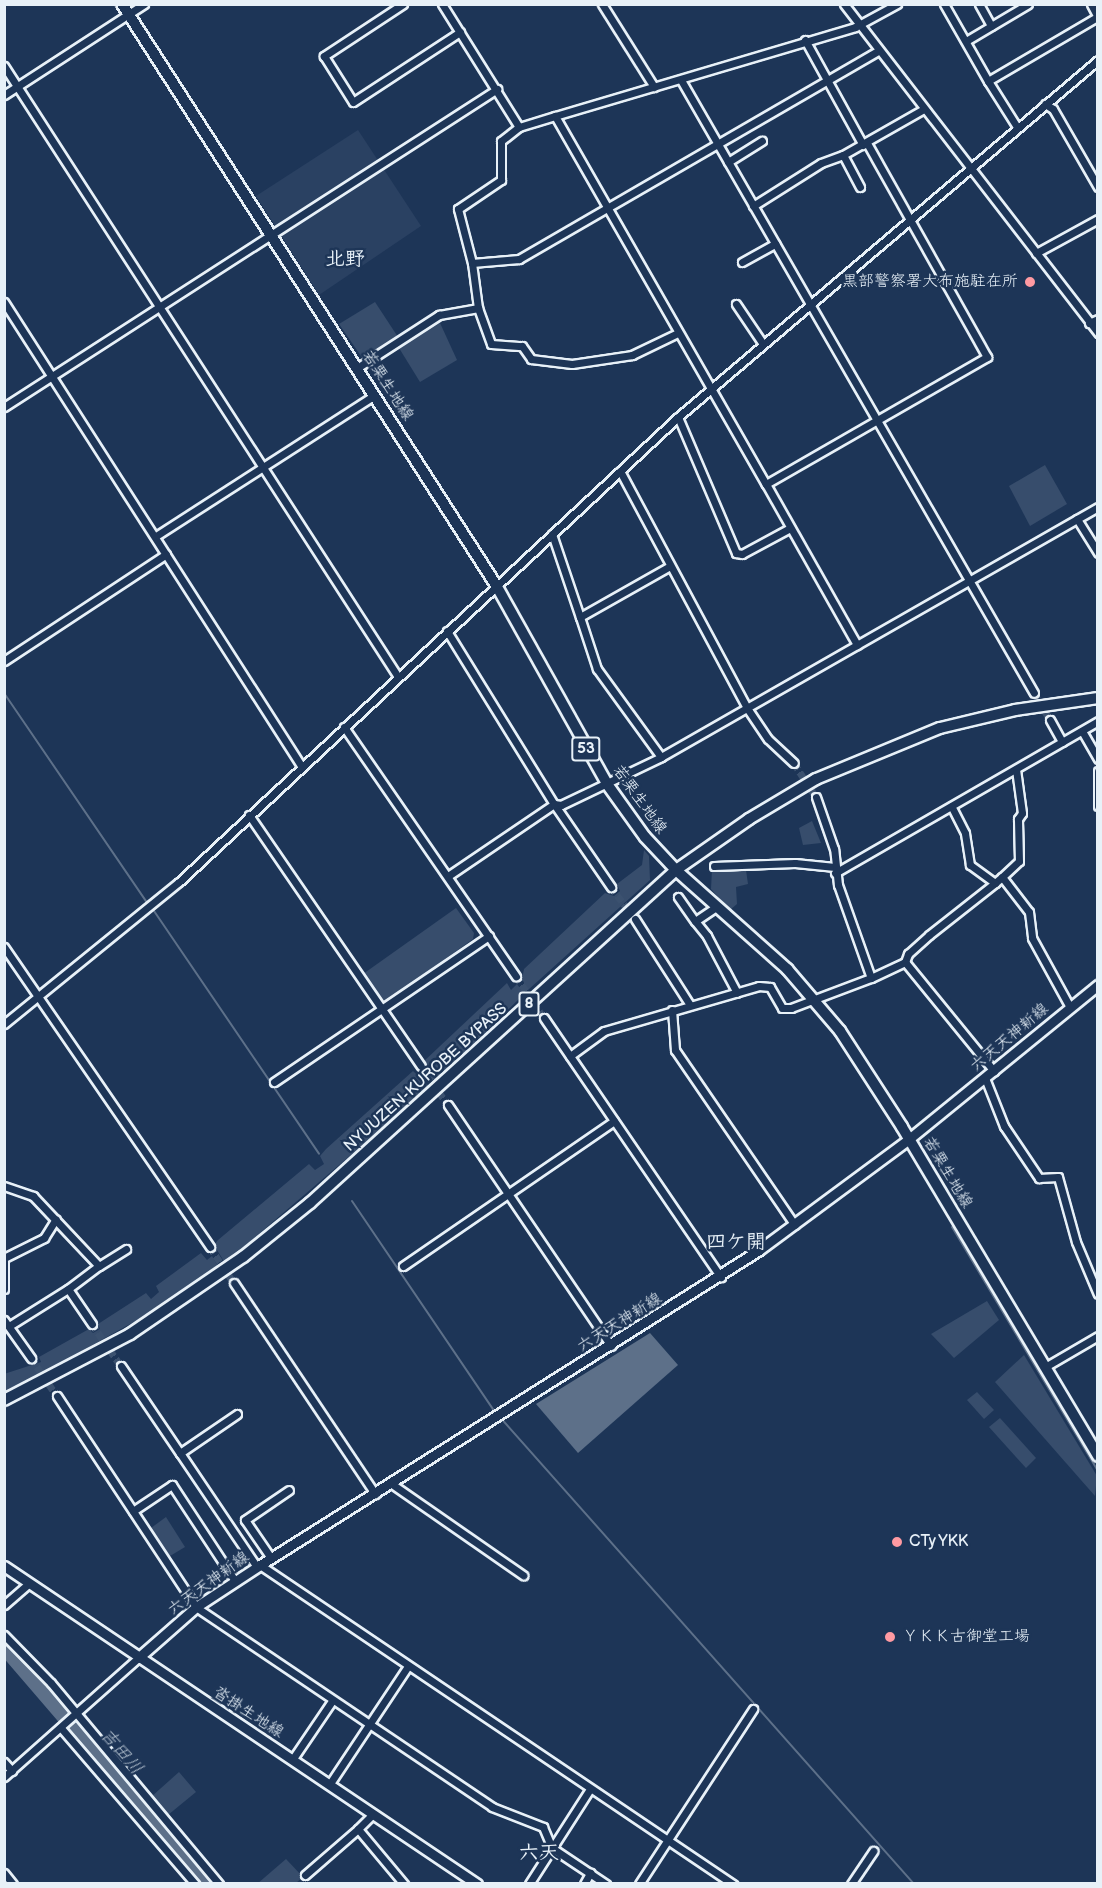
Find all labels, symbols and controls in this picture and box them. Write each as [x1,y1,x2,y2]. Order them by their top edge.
district label: 北野 [325,247,365,271]
place label: 黒部警察署大布施駐在所 [842,272,1018,292]
marker: 黒部警察署大布施駐在所 [1023,275,1037,289]
street label: 若栗生地線 [357,347,417,425]
road number: 53 [571,737,601,761]
street label: 若栗生地線 [608,762,670,838]
road number: 8 [517,992,541,1016]
street label: NYUUZEN-KUROBE BYPASS [340,1000,512,1156]
street label: 六天天神新線 [967,1000,1053,1076]
street label: 若栗生地線 [918,1134,976,1212]
district label: 四ケ開 [706,1230,766,1254]
street label: 六天天神新線 [574,1289,666,1357]
place label: CTy YKK [909,1532,970,1552]
marker: CTy YKK [890,1535,904,1549]
street label: 六天天神新線 [165,1548,253,1620]
place label: ＹＫＫ古御堂工場 [902,1627,1030,1647]
marker: ＹＫＫ古御堂工場 [883,1630,897,1644]
street label: 沓掛生地線 [209,1683,287,1743]
water label: 吉田川 [95,1725,147,1779]
district label: 六天 [519,1841,559,1865]

